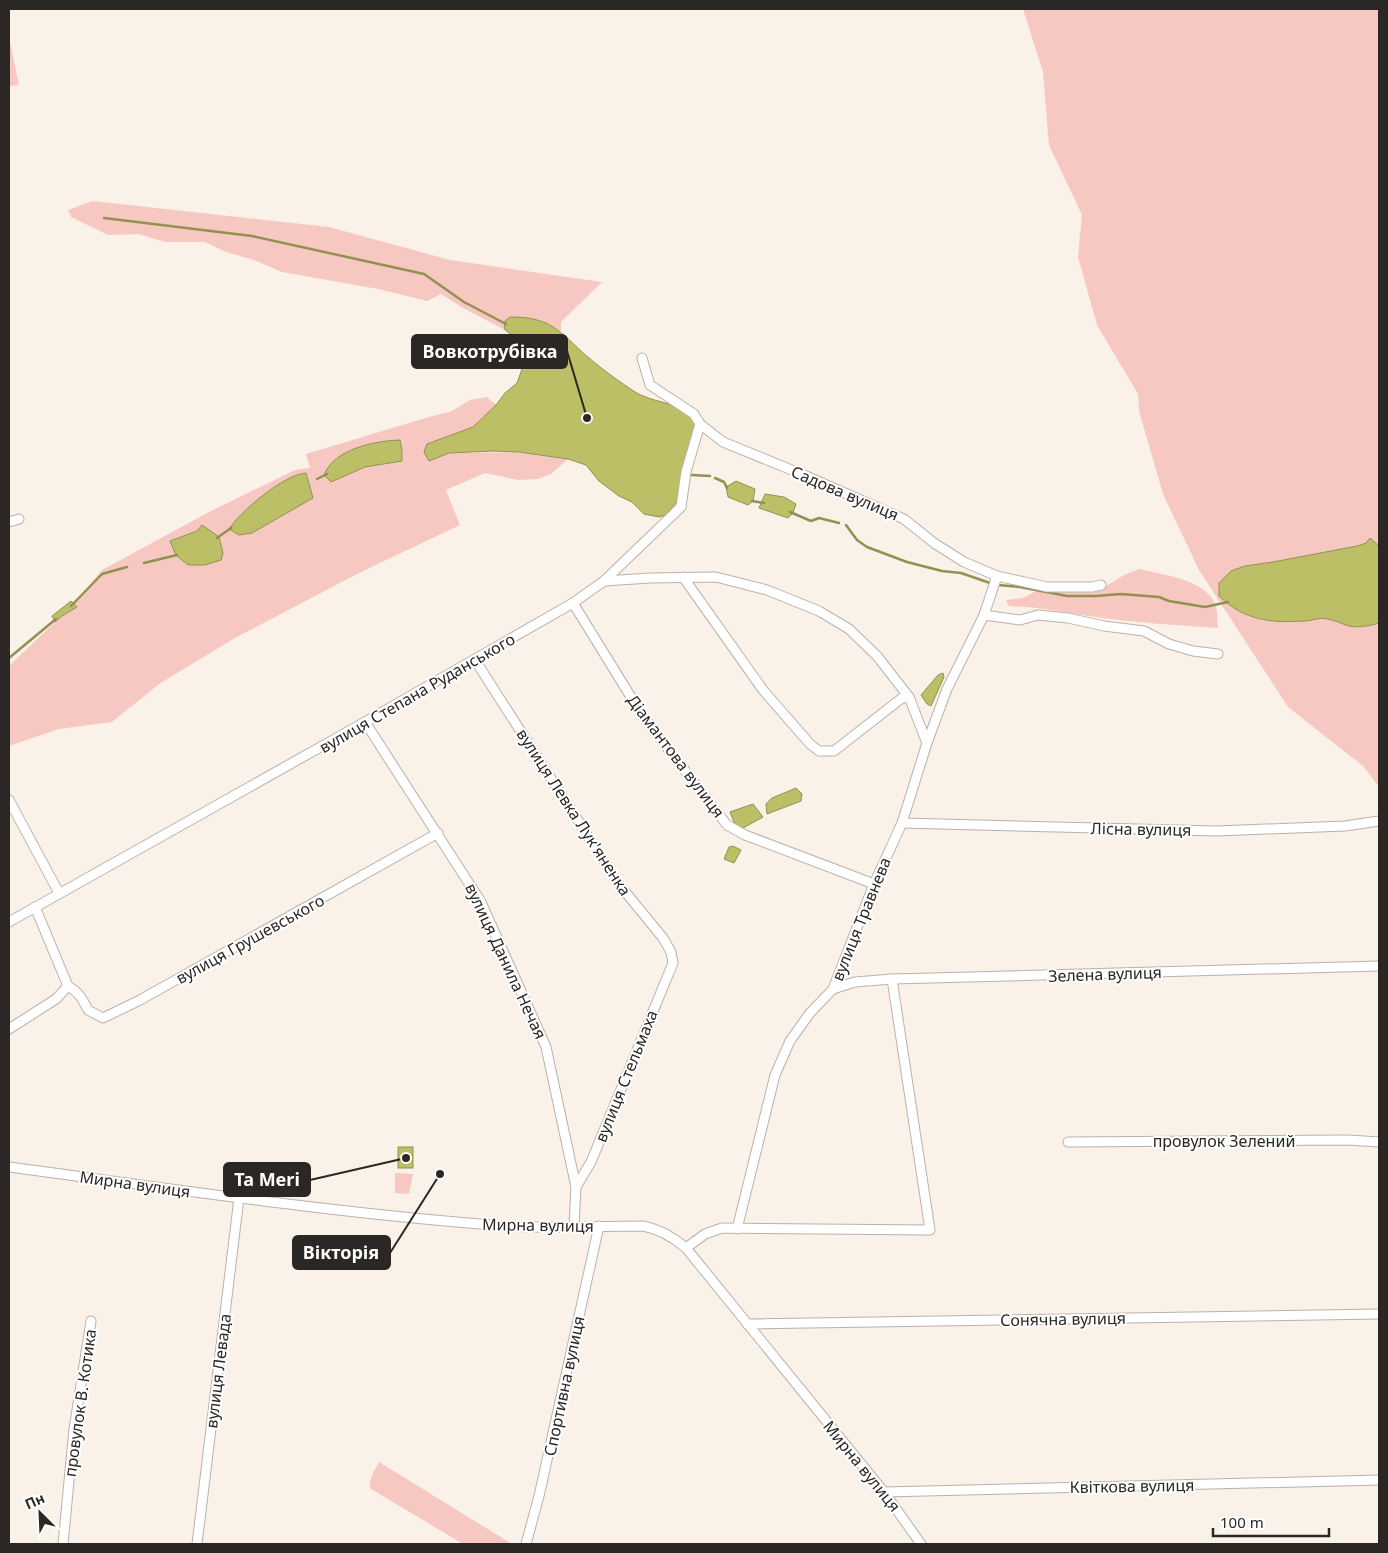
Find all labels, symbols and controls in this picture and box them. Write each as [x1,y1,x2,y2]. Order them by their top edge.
callout: Вовкотрубівка [412,335,567,368]
text: Вовкотрубівка [423,339,557,363]
street label: Садова вулиця [788,460,902,526]
street label: вулиця Степана Руданського [315,628,519,758]
street label: Діамантова вулиця [622,690,730,822]
street label: вулиця Левка Лук'яненка [512,724,636,900]
street label: Лісна вулиця [1091,817,1191,841]
street label: вулиця Травнева [826,854,896,984]
street label: вулиця Данила Нечая [460,879,552,1043]
street label: вулиця Грушевського [172,889,328,989]
street label: Зелена вулиця [1048,961,1162,987]
street label: вулиця Стельмаха [589,1007,663,1145]
street label: провулок Зелений [1153,1130,1295,1152]
callout: Ta Meri [224,1163,310,1196]
street label: Мирна вулиця [78,1165,192,1203]
text: Ta Meri [234,1167,300,1191]
street label: Мирна вулиця [482,1213,594,1237]
callout: Вікторія [293,1236,390,1269]
text: Вікторія [303,1240,379,1264]
street label: Сонячна вулиця [1000,1307,1126,1331]
street label: вулиця Левада [200,1312,236,1430]
street label: Спортивна вулиця [538,1314,590,1458]
street label: провулок В. Котика [59,1328,101,1478]
street label: Мирна вулиця [818,1416,906,1516]
street label: Квіткова вулиця [1069,1474,1195,1498]
north arrow [15,1488,65,1538]
text: Пн [22,1488,47,1513]
scale bar [1213,1506,1329,1538]
text: 100 m [1220,1512,1264,1532]

